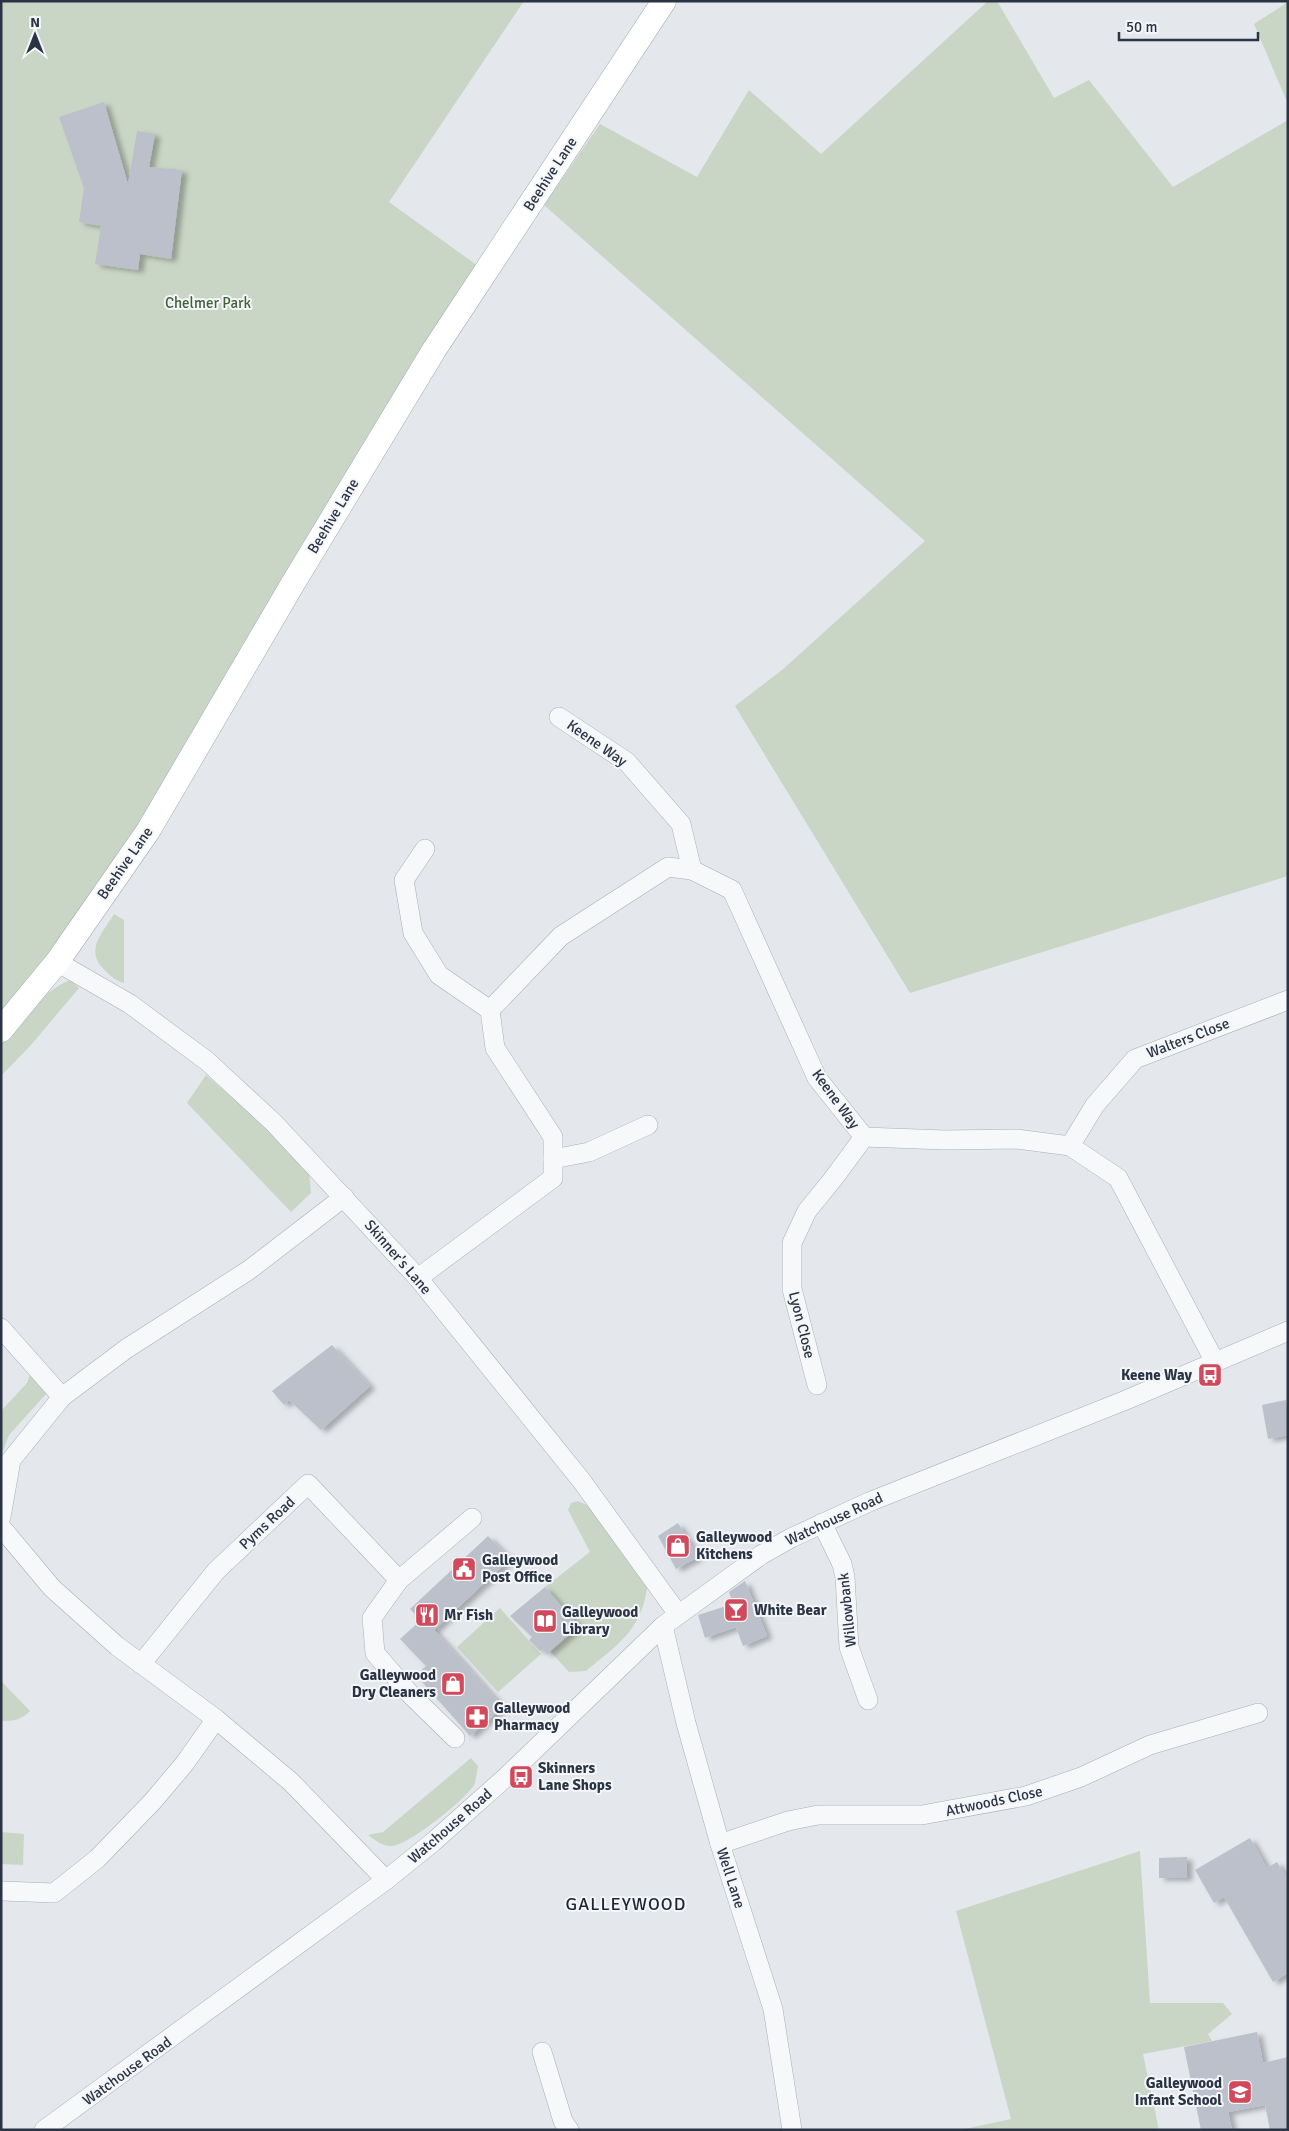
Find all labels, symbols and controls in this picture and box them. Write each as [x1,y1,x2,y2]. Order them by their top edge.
north arrow [10,10,60,60]
scale bar [1119,10,1258,42]
text: N [30,14,40,31]
text: 50 m [1126,18,1157,36]
street label: Beehive Lane [519,134,581,214]
park label: Chelmer Park [165,294,252,312]
street label: Beehive Lane [304,475,362,557]
street label: Keene Way [563,716,631,770]
street label: Beehive Lane [93,823,157,903]
street label: Walters Close [1144,1014,1232,1062]
street label: Keene Way [808,1066,864,1132]
street label: Skinner's Lane [361,1216,435,1298]
street label: Lyon Close [785,1290,819,1360]
bus stop icon: Keene Way [1197,1362,1223,1388]
place label: Keene Way [1121,1366,1193,1384]
street label: Watchouse Road [782,1489,886,1549]
street label: Pyms Road [235,1493,299,1553]
place label: Galleywood Kitchens [696,1528,772,1563]
shop icon: Galleywood Kitchens [665,1533,691,1559]
place label: Galleywood Post Office [482,1551,558,1586]
public building icon: Galleywood Post Office [451,1556,477,1582]
street label: Willowbank [834,1571,860,1648]
bar icon: White Bear [723,1597,749,1623]
place label: White Bear [754,1601,827,1619]
restaurant icon: Mr Fish [414,1602,440,1628]
place label: Galleywood Library [562,1603,638,1638]
place label: Mr Fish [444,1606,493,1624]
library icon: Galleywood Library [532,1608,558,1634]
place label: Galleywood Dry Cleaners [352,1666,436,1701]
shop icon: Galleywood Dry Cleaners [440,1671,466,1697]
place label: Galleywood Pharmacy [494,1699,570,1734]
pharmacy icon: Galleywood Pharmacy [464,1704,490,1730]
place label: Skinners Lane Shops [538,1759,612,1794]
bus stop icon: Skinners Lane Shops [508,1764,534,1790]
street label: Attwoods Close [944,1782,1044,1820]
street label: Watchouse Road [404,1785,496,1867]
street label: Well Lane [713,1845,749,1911]
district label: GALLEYWOOD [566,1893,686,1915]
street label: Watchouse Road [79,2033,175,2109]
place label: Galleywood Infant School [1135,2074,1222,2109]
school or university icon: Galleywood Infant School [1227,2079,1253,2105]

